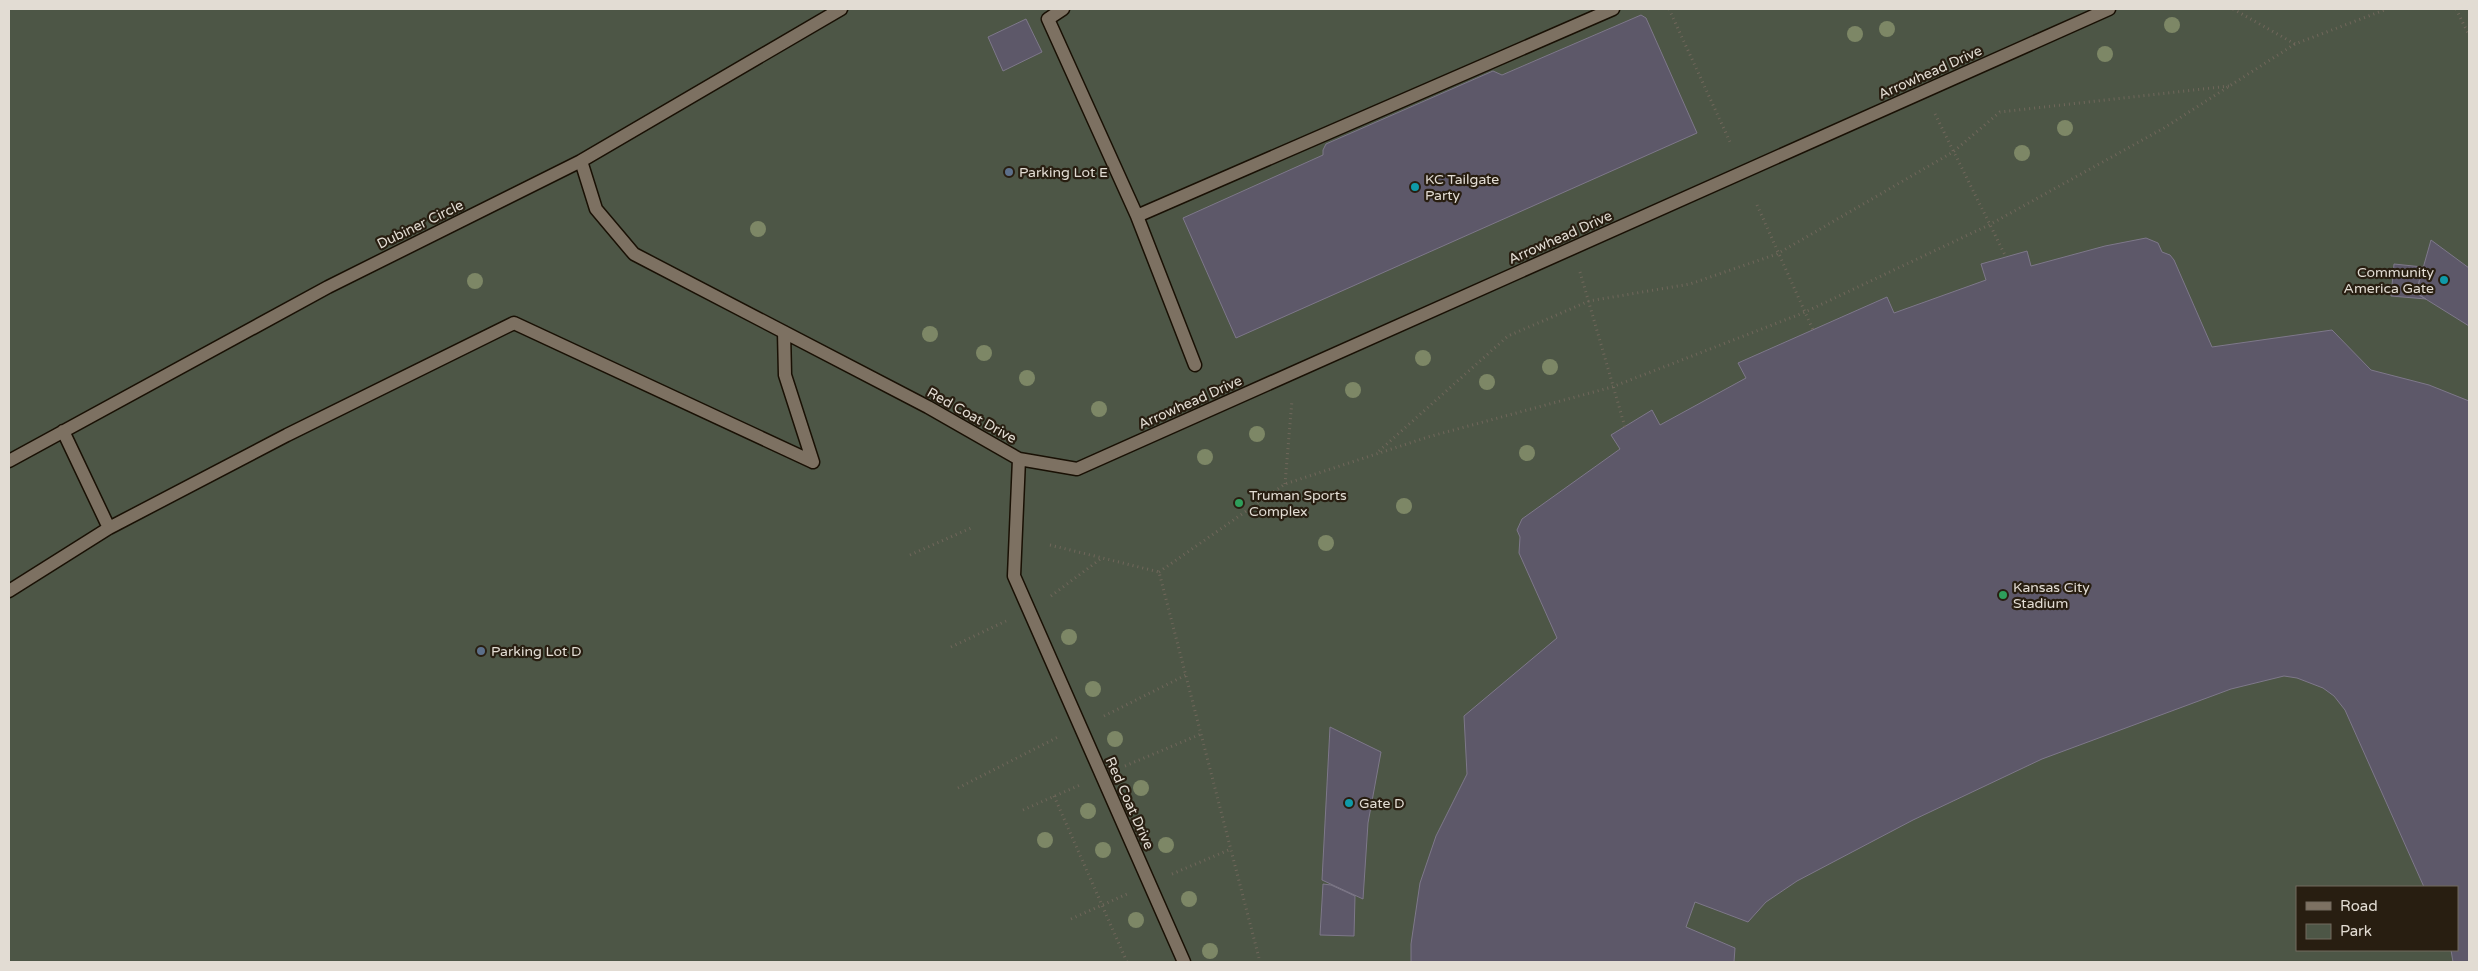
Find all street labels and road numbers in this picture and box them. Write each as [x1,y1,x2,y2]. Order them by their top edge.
street label: Arrowhead Drive [1876,42,1985,103]
street label: Dubiner Circle [374,196,466,253]
street label: Arrowhead Drive [1506,207,1615,268]
street label: Arrowhead Drive [1136,372,1245,433]
street label: Red Coat Drive [924,384,1019,447]
street label: Red Coat Drive [1102,754,1158,852]

